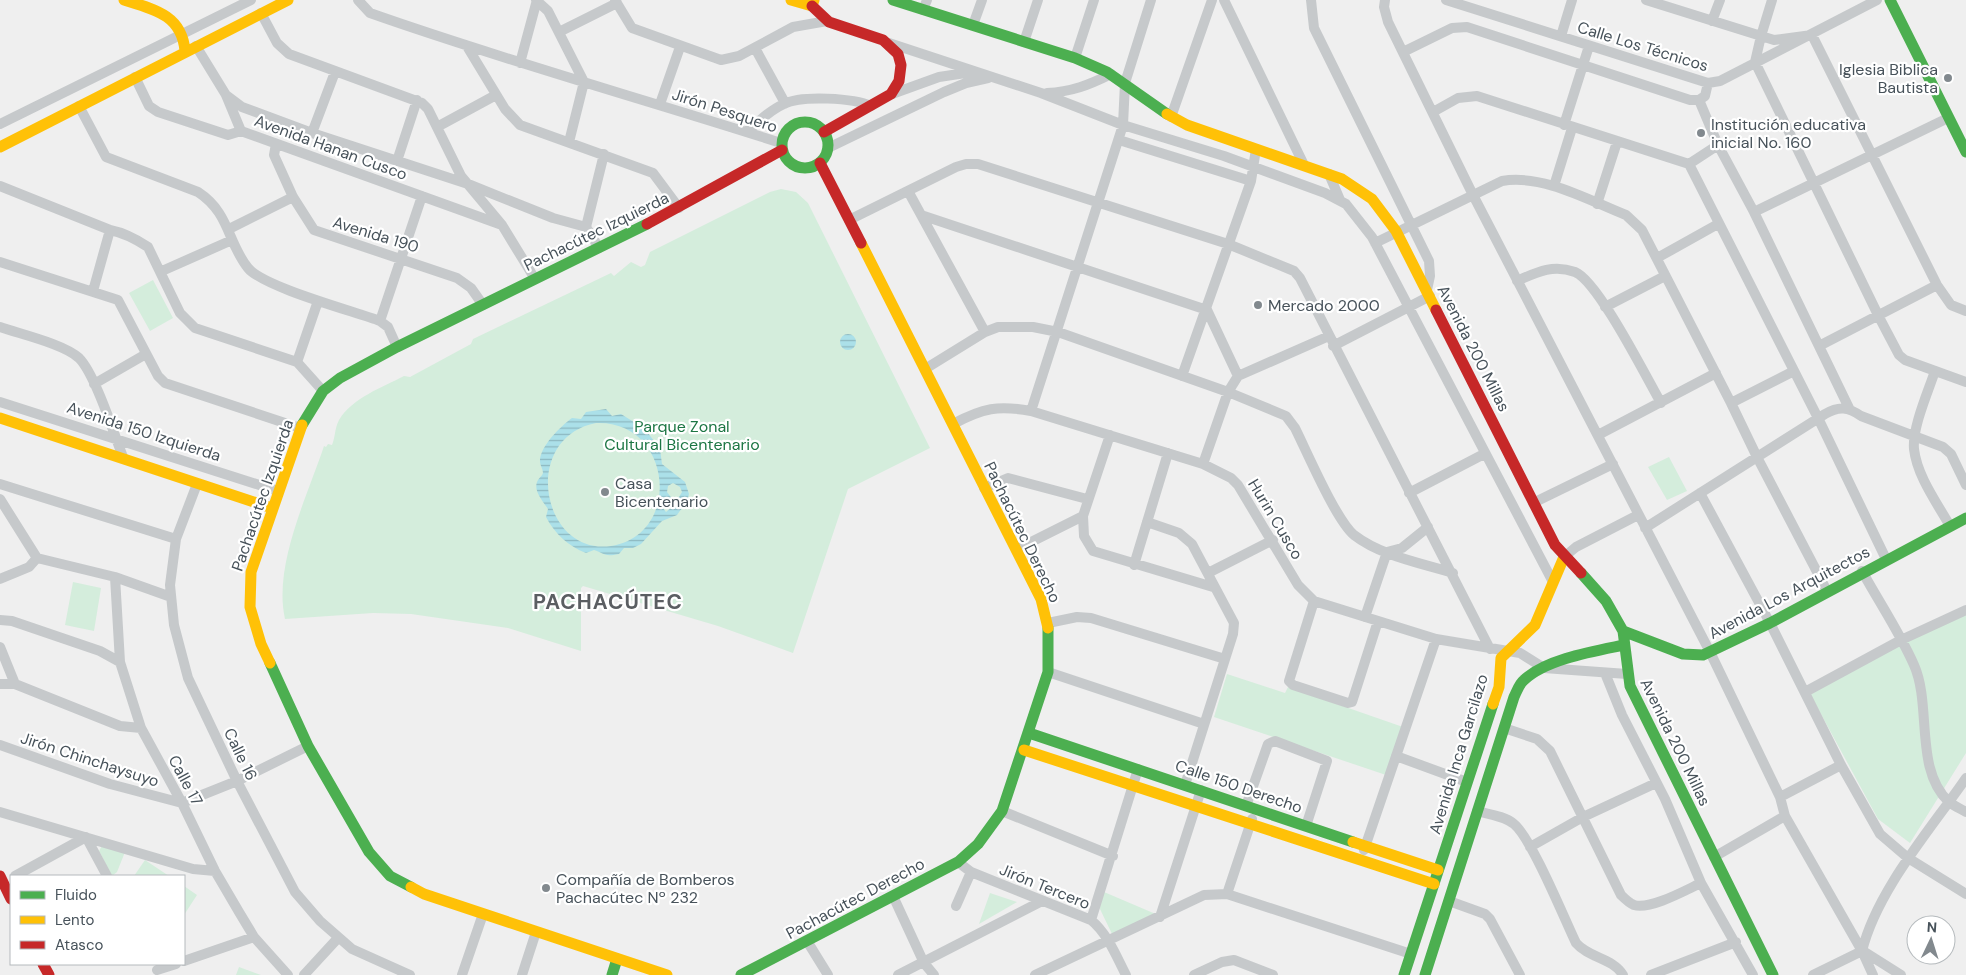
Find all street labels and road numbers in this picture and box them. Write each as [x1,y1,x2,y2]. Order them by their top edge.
street label: Calle Los Técnicos [1575,17,1711,76]
street label: Jirón Pesquero [669,84,780,137]
street label: Avenida Hanan Cusco [252,110,410,185]
street label: Pachacútec Izquierda [520,187,672,276]
street label: Avenida 190 [330,211,421,258]
street label: Avenida 200 Millas [1433,281,1515,415]
street label: Avenida 150 Izquierda [64,397,223,466]
street label: Pachacútec Izquierda [227,417,298,574]
street label: Pachacútec Derecho [979,458,1066,606]
street label: Hurin Cusco [1243,475,1308,563]
street label: Avenida Los Arquitectos [1705,541,1874,644]
street label: Avenida Inca Garcilazo [1424,671,1493,837]
street label: Avenida 200 Millas [1636,675,1716,809]
street label: Calle 16 [219,725,262,784]
street label: Jirón Chinchaysuyo [18,727,162,792]
street label: Calle 17 [164,751,208,809]
street label: Calle 150 Derecho [1172,755,1305,818]
street label: Pachacútec Derecho [782,853,928,944]
street label: Jirón Tercero [996,859,1093,914]

